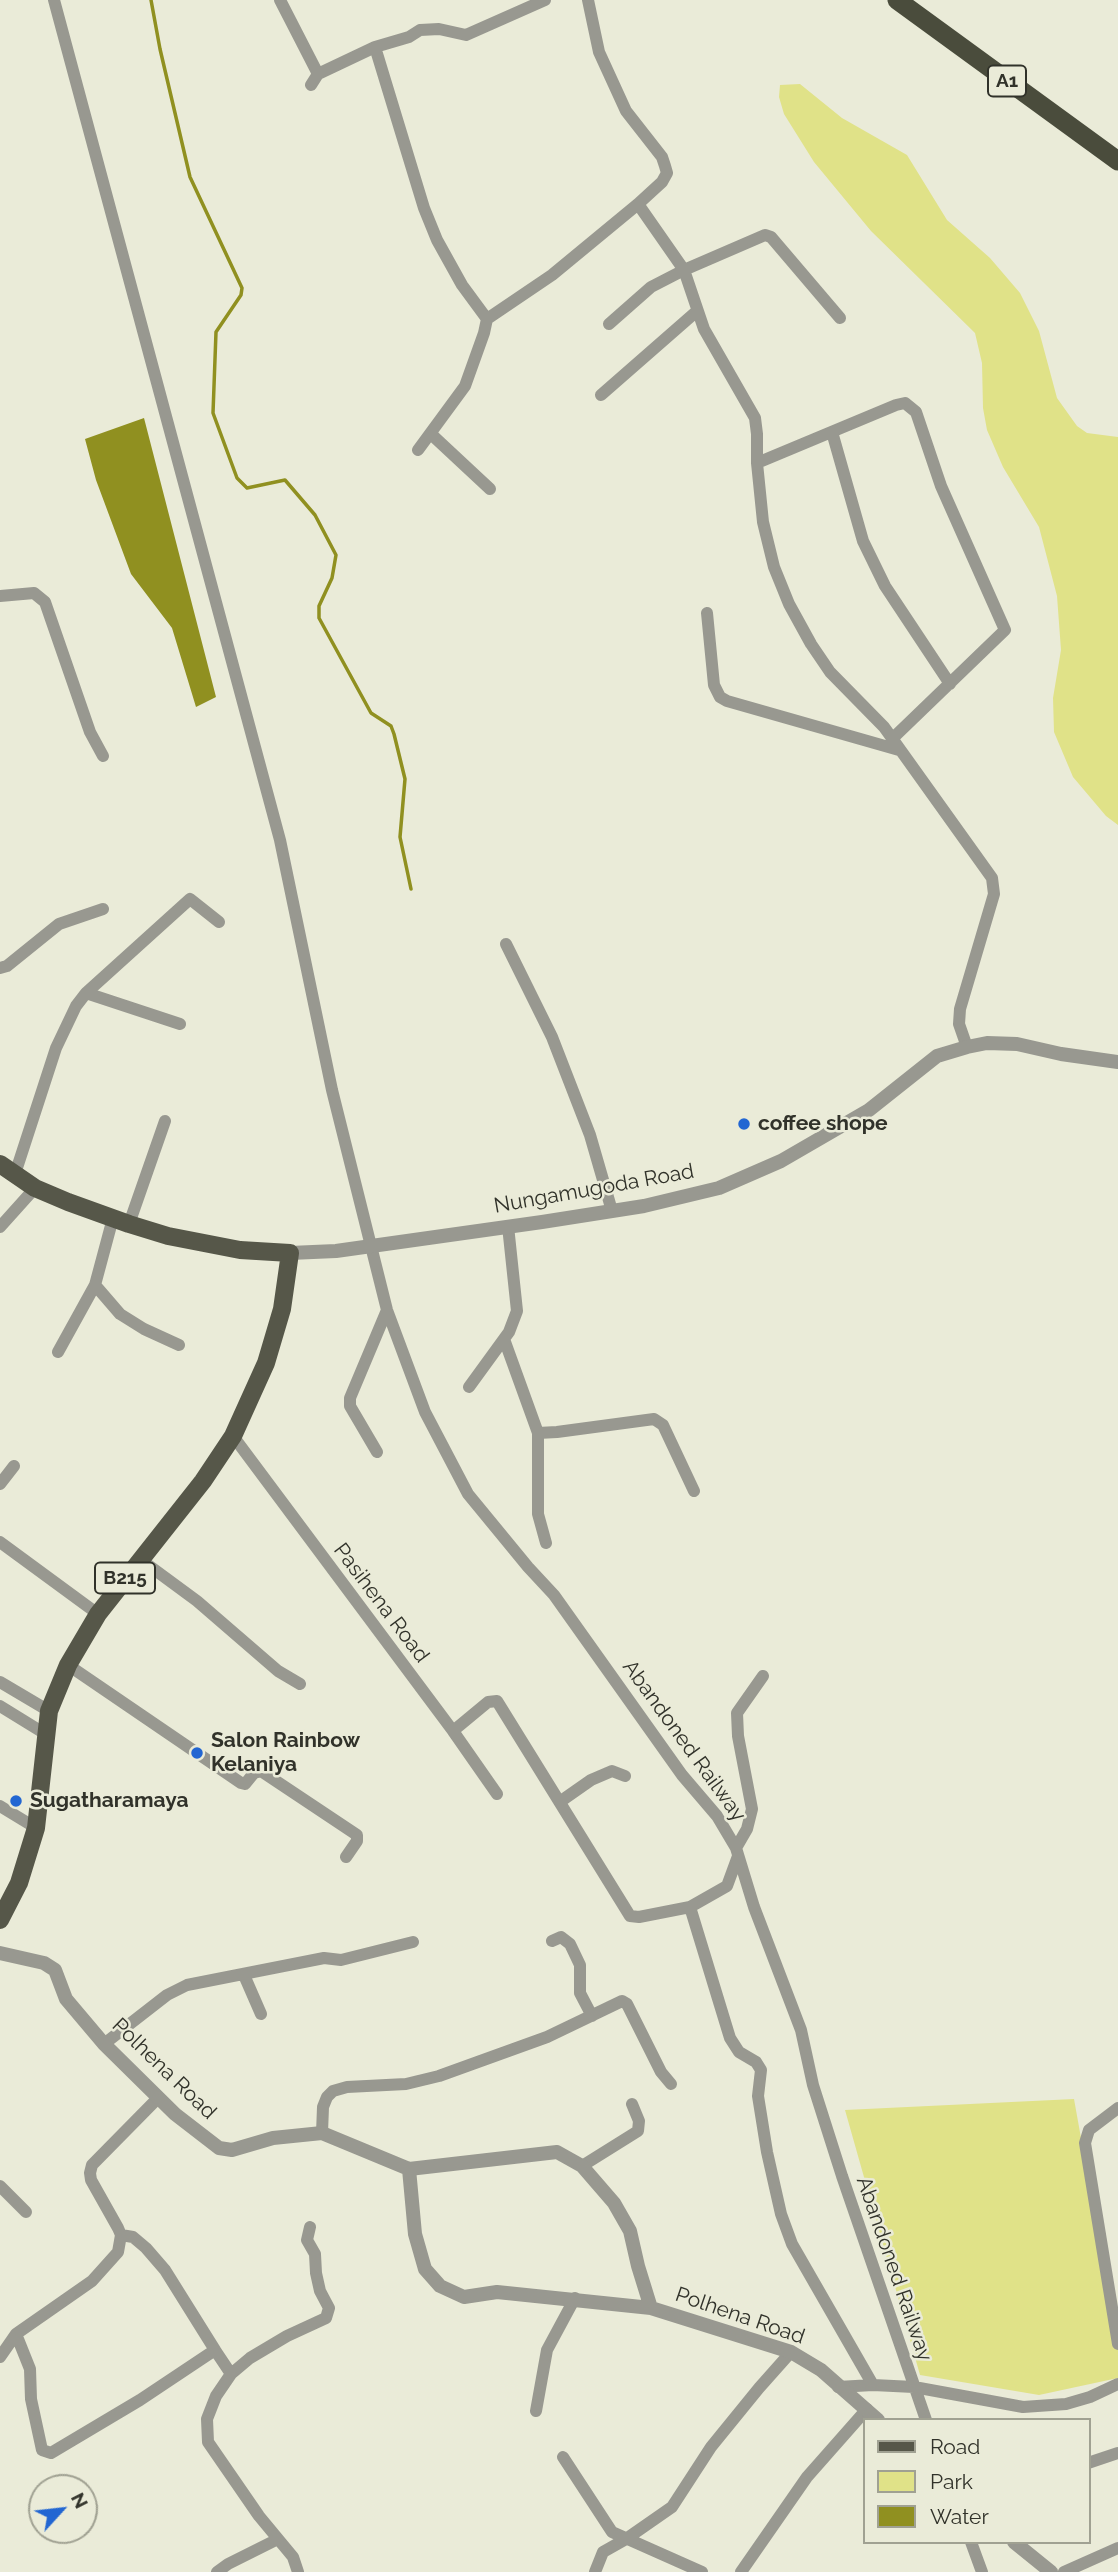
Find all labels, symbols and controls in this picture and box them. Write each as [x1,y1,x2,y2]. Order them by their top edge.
road number: A1 [988,66,1026,96]
place label: coffee shope [758,1111,888,1137]
marker: coffee shope [736,1116,752,1132]
street label: Nungamugoda Road [492,1159,696,1219]
street label: Pasihena Road [328,1538,434,1668]
road number: B215 [95,1562,155,1594]
street label: Abandoned Railway [617,1655,751,1827]
place label: Salon Rainbow Kelaniya [211,1728,360,1778]
marker: Salon Rainbow Kelaniya [189,1745,205,1761]
place label: Sugatharamaya [30,1788,188,1814]
marker: Sugatharamaya [8,1793,24,1809]
street label: Polhena Road [107,2013,221,2125]
street label: Abandoned Railway [851,2173,937,2365]
street label: Polhena Road [672,2282,808,2350]
legend [862,2418,1090,2544]
text: Road [930,2434,980,2459]
text: Park [930,2469,973,2494]
north arrow [28,2474,98,2544]
text: N [67,2489,93,2512]
text: Water [930,2504,989,2529]

